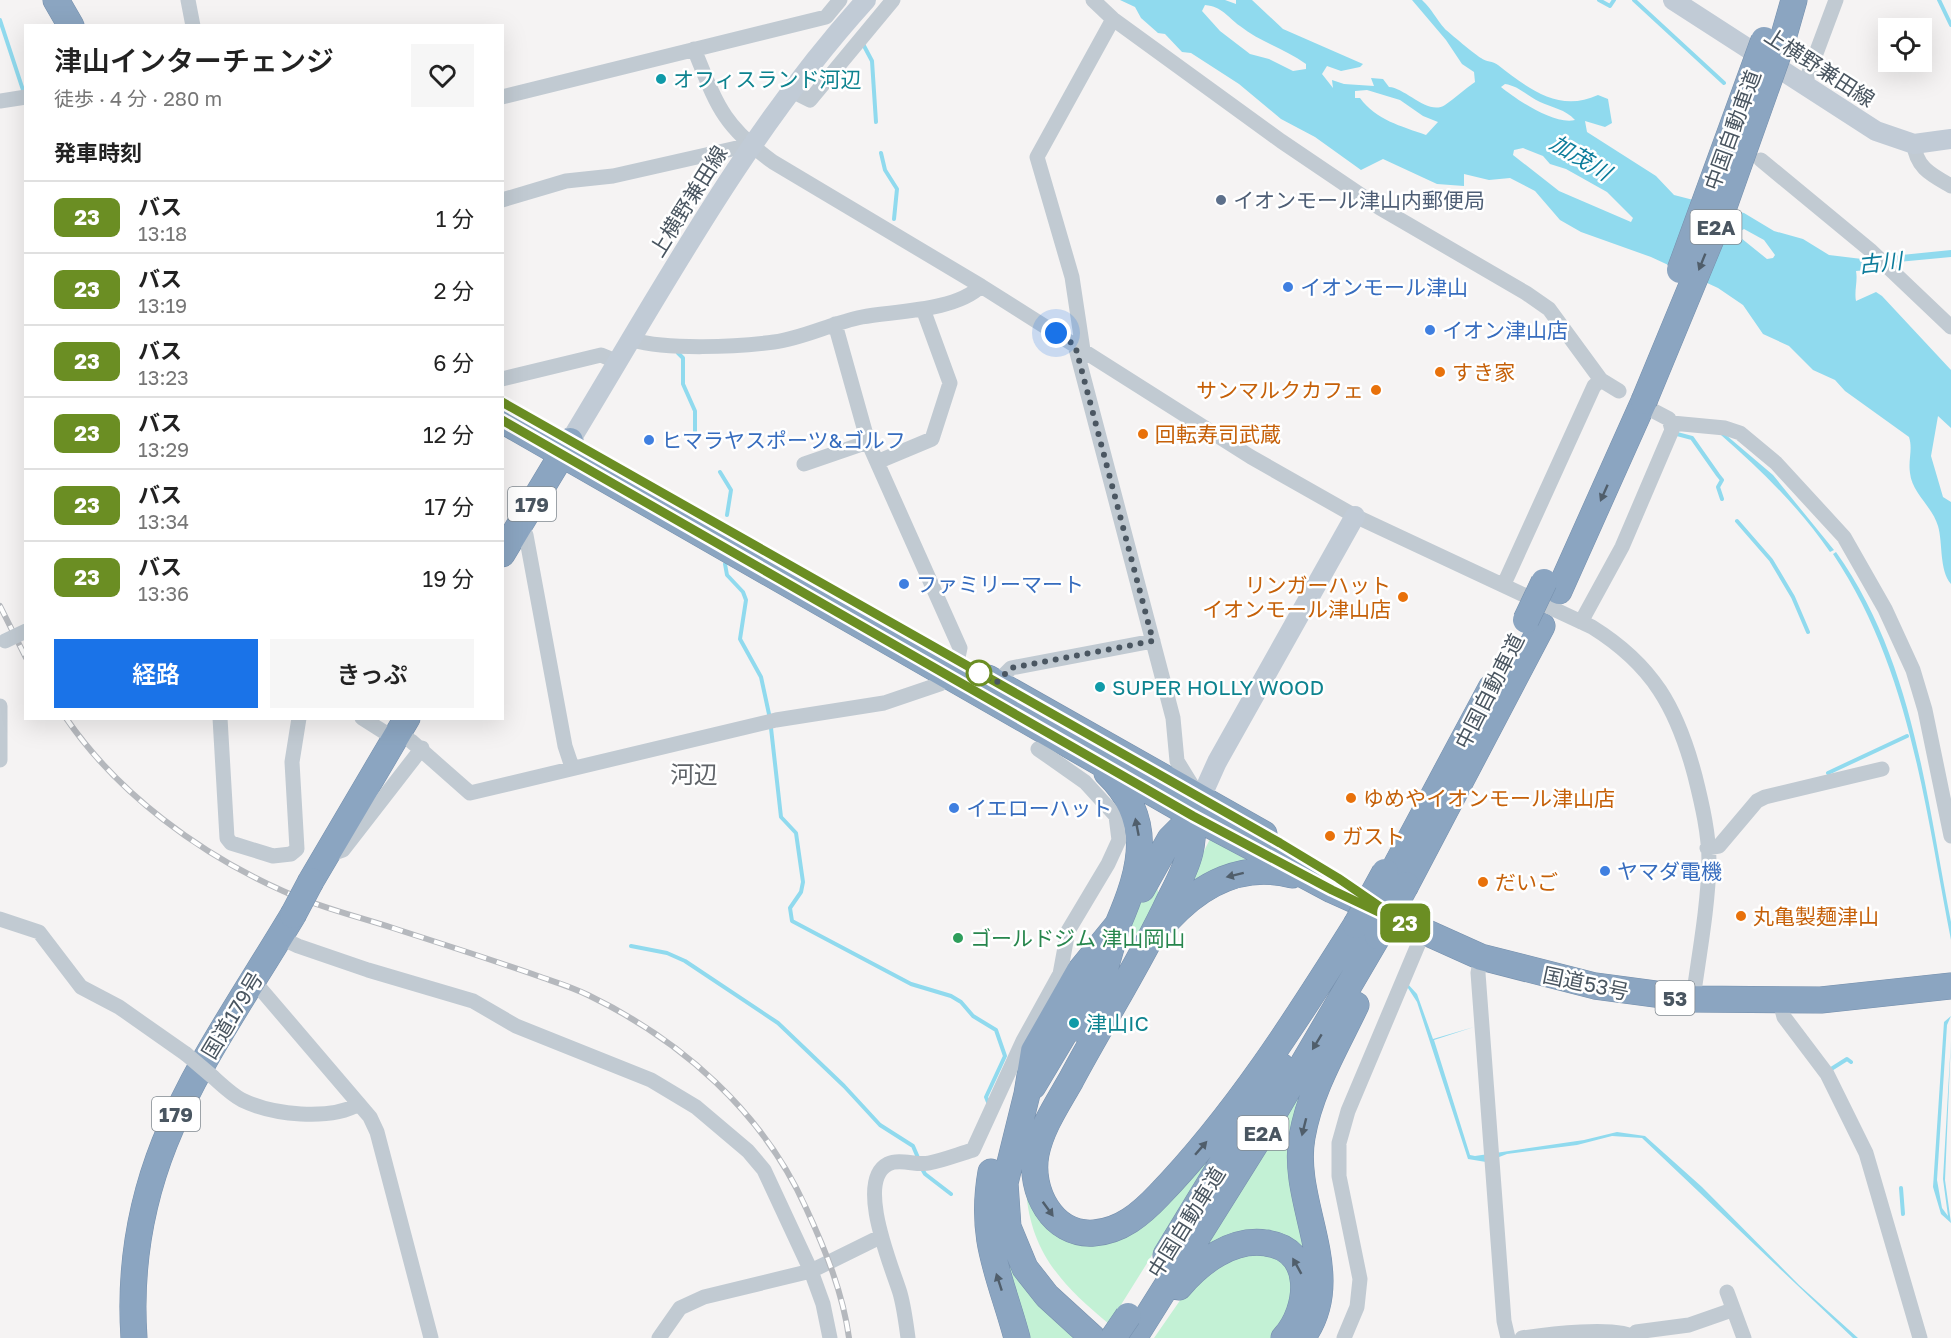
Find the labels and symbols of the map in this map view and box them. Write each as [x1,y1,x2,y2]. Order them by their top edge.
street label: 上横野兼田線 [1760,22,1880,112]
place label: オフィスランド河辺 [673,66,862,92]
street label: 中国自動車道 [1698,66,1766,194]
marker: オフィスランド河辺 [654,72,668,86]
water label: 加茂川 [1546,128,1618,187]
street label: 上横野兼田線 [644,141,732,261]
place label: イオンモール津山内郵便局 [1233,187,1485,213]
marker: イオンモール津山内郵便局 [1214,193,1228,207]
road number: E2A [1690,210,1742,244]
water label: 古川 [1857,246,1905,278]
one-way arrow [1697,253,1707,271]
place label: イオンモール津山 [1300,274,1468,300]
marker: イオンモール津山 [1281,280,1295,294]
place label: イオン津山店 [1442,317,1568,343]
your location [1041,318,1071,348]
marker: イオン津山店 [1423,323,1437,337]
place label: すき家 [1452,359,1515,385]
marker: すき家 [1433,365,1447,379]
place label: サンマルクカフェ [1196,377,1364,403]
marker: サンマルクカフェ [1369,383,1383,397]
place label: 回転寿司武蔵 [1155,421,1281,447]
place label: ヒマラヤスポーツ&ゴルフ [661,427,906,453]
marker: 回転寿司武蔵 [1136,427,1150,441]
marker: ヒマラヤスポーツ&ゴルフ [642,433,656,447]
one-way arrow [1599,485,1609,503]
road number: 179 [508,487,556,521]
place label: ファミリーマート [916,571,1084,597]
place label: リンガーハット イオンモール津山店 [1202,572,1391,622]
marker: ファミリーマート [897,577,911,591]
marker: リンガーハット イオンモール津山店 [1396,590,1410,604]
street label: 中国自動車道 [1449,629,1529,753]
unlabelled marker [966,660,992,686]
place label: SUPER HOLLY WOOD [1112,674,1324,700]
marker: SUPER HOLLY WOOD [1093,680,1107,694]
district label: 河辺 [670,759,718,788]
place label: ゆめやイオンモール津山店 [1363,785,1615,811]
marker: ゆめやイオンモール津山店 [1344,791,1358,805]
place label: イエローハット [966,795,1112,821]
marker: イエローハット [947,801,961,815]
one-way arrow [1132,817,1141,836]
place label: ガスト [1342,823,1405,849]
marker: ガスト [1323,829,1337,843]
place label: ヤマダ電機 [1617,858,1722,884]
marker: ヤマダ電機 [1598,864,1612,878]
place label: だいご [1495,869,1558,895]
one-way arrow [1226,871,1244,881]
marker: だいご [1476,875,1490,889]
place label: 丸亀製麺津山 [1753,903,1879,929]
line badge: 23 [1378,904,1432,942]
marker: 丸亀製麺津山 [1734,909,1748,923]
place label: ゴールドジム 津山岡山 [970,925,1185,951]
marker: ゴールドジム 津山岡山 [951,931,965,945]
street label: 国道53号 [1541,961,1631,1005]
street label: 国道179号 [196,967,268,1063]
road number: 53 [1656,981,1694,1015]
place label: 津山IC [1086,1010,1149,1036]
marker: 津山IC [1067,1016,1081,1030]
one-way arrow [1312,1033,1322,1050]
road number: 179 [152,1097,200,1131]
road number: E2A [1238,1116,1288,1150]
one-way arrow [1298,1118,1308,1136]
one-way arrow [1194,1141,1207,1156]
street label: 中国自動車道 [1142,1162,1230,1282]
one-way arrow [1042,1200,1054,1216]
one-way arrow [1292,1257,1302,1274]
one-way arrow [994,1273,1003,1291]

